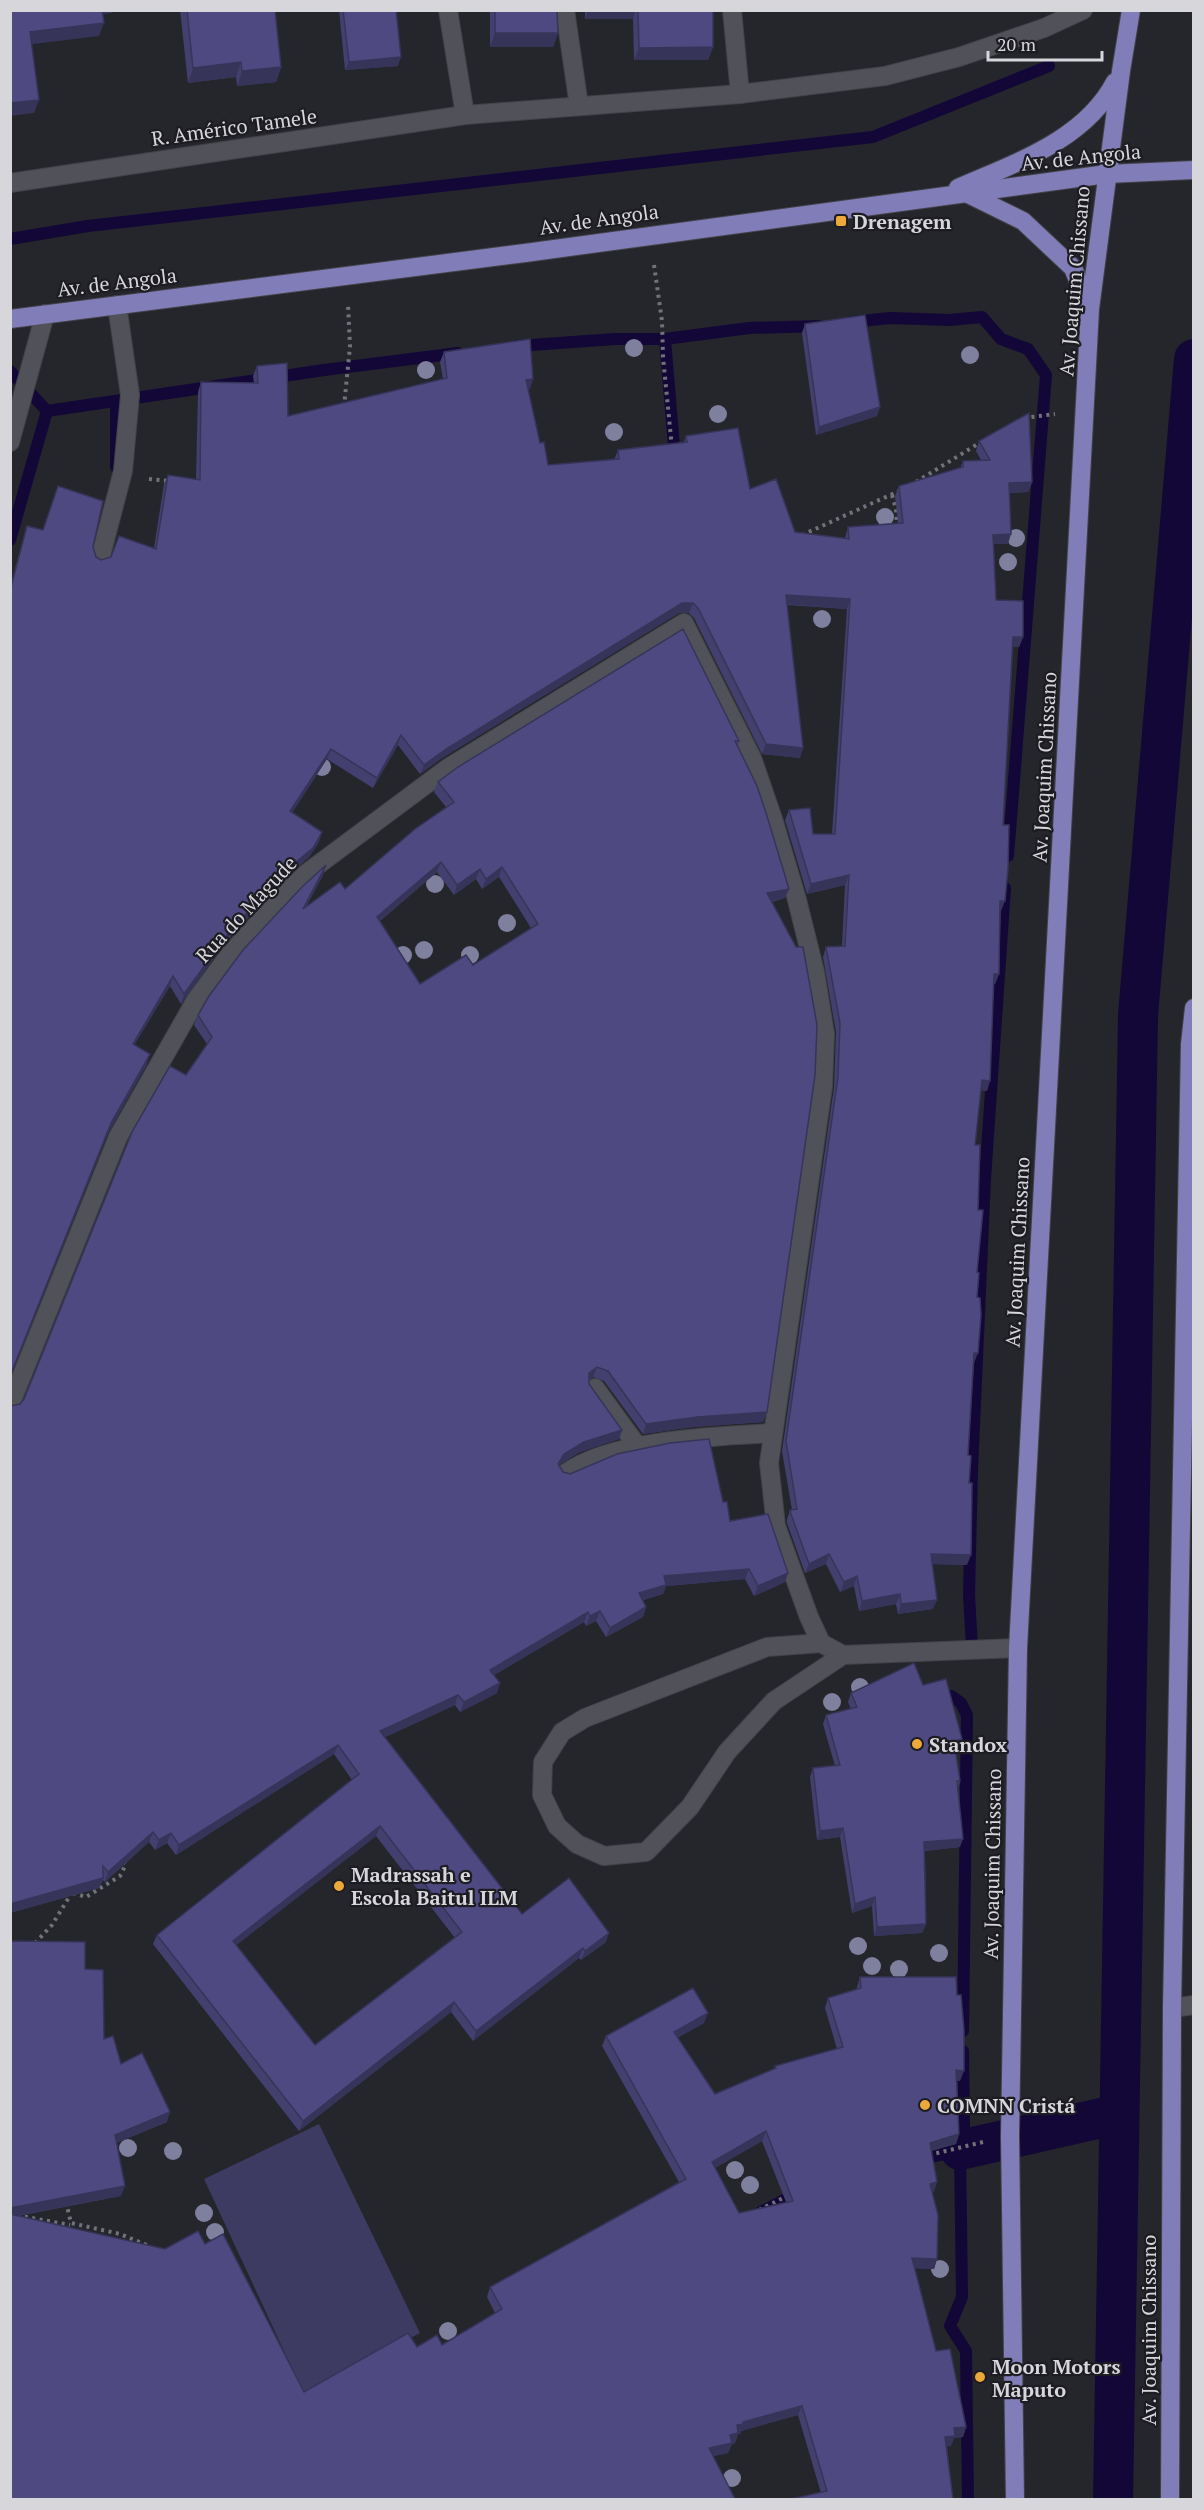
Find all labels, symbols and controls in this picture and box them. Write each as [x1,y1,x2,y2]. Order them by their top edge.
scale bar [988,24,1102,62]
text: 20 m [997,32,1037,56]
street label: R. Américo Tamele [150,102,318,152]
street label: Av. de Angola [1020,137,1142,177]
street label: Av. Joaquim Chissano [1052,185,1096,377]
street label: Av. de Angola [538,197,660,241]
place label: Drenagem [853,208,952,235]
marker: Drenagem [834,214,848,228]
street label: Av. de Angola [56,261,178,303]
street label: Av. Joaquim Chissano [1026,671,1062,863]
street label: Rua do Magude [189,850,303,968]
street label: Av. Joaquim Chissano [999,1156,1035,1348]
place label: Standox [929,1731,1007,1758]
marker: Standox [910,1737,924,1751]
street label: Av. Joaquim Chissano [977,1768,1007,1960]
place label: Madrassah e Escola Baitul ILM [351,1861,518,1911]
marker: Madrassah e Escola Baitul ILM [332,1879,346,1893]
place label: COMNN Cristá [937,2092,1075,2119]
marker: COMNN Cristá [918,2098,932,2112]
street label: Av. Joaquim Chissano [1135,2235,1162,2425]
place label: Moon Motors Maputo [992,2353,1121,2403]
marker: Moon Motors Maputo [973,2370,987,2384]

